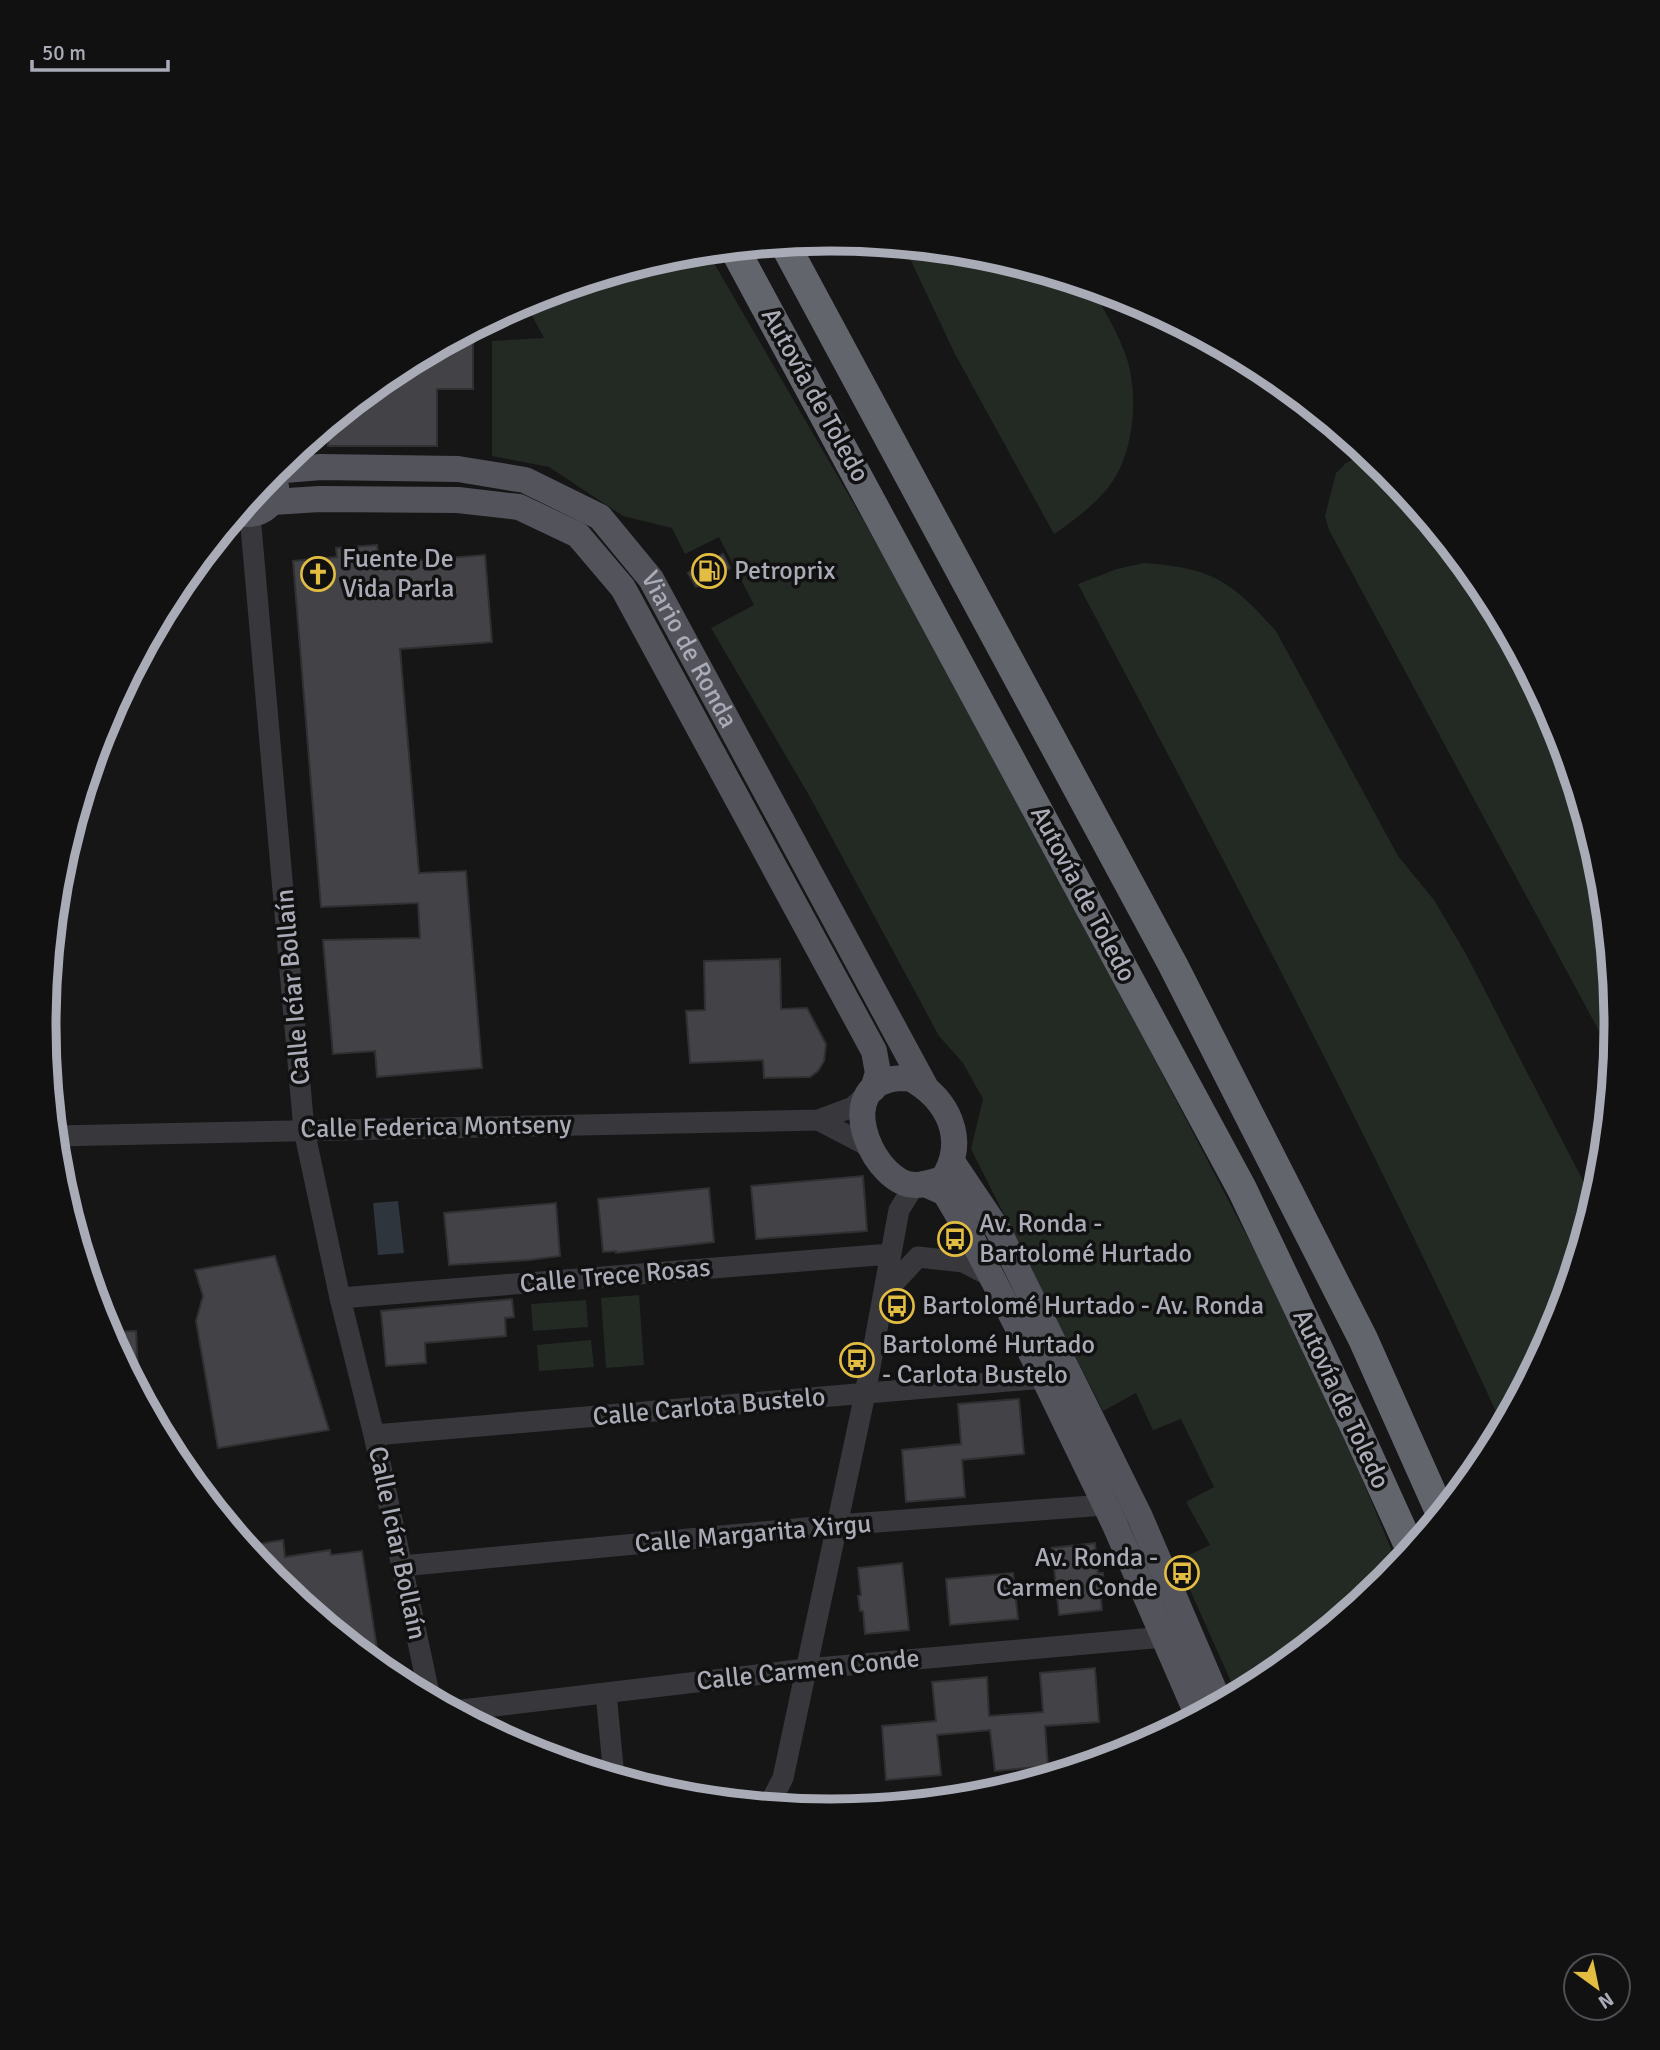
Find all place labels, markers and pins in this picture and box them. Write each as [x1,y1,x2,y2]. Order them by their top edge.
place label: Fuente De Vida Parla [342,543,454,605]
fuel station icon: Petroprix [690,552,728,590]
church icon: Fuente De Vida Parla [299,555,337,593]
place label: Petroprix [734,555,835,587]
place label: Av. Ronda - Bartolomé Hurtado [979,1208,1192,1270]
bus stop icon: Av. Ronda - Bartolomé Hurtado [936,1220,974,1258]
bus stop icon: Bartolomé Hurtado - Av. Ronda [878,1287,916,1325]
place label: Bartolomé Hurtado - Av. Ronda [922,1290,1264,1322]
place label: Bartolomé Hurtado - Carlota Bustelo [882,1329,1095,1391]
bus stop icon: Bartolomé Hurtado - Carlota Bustelo [838,1341,876,1379]
place label: Av. Ronda - Carmen Conde [996,1542,1158,1604]
bus stop icon: Av. Ronda - Carmen Conde [1163,1554,1201,1592]

